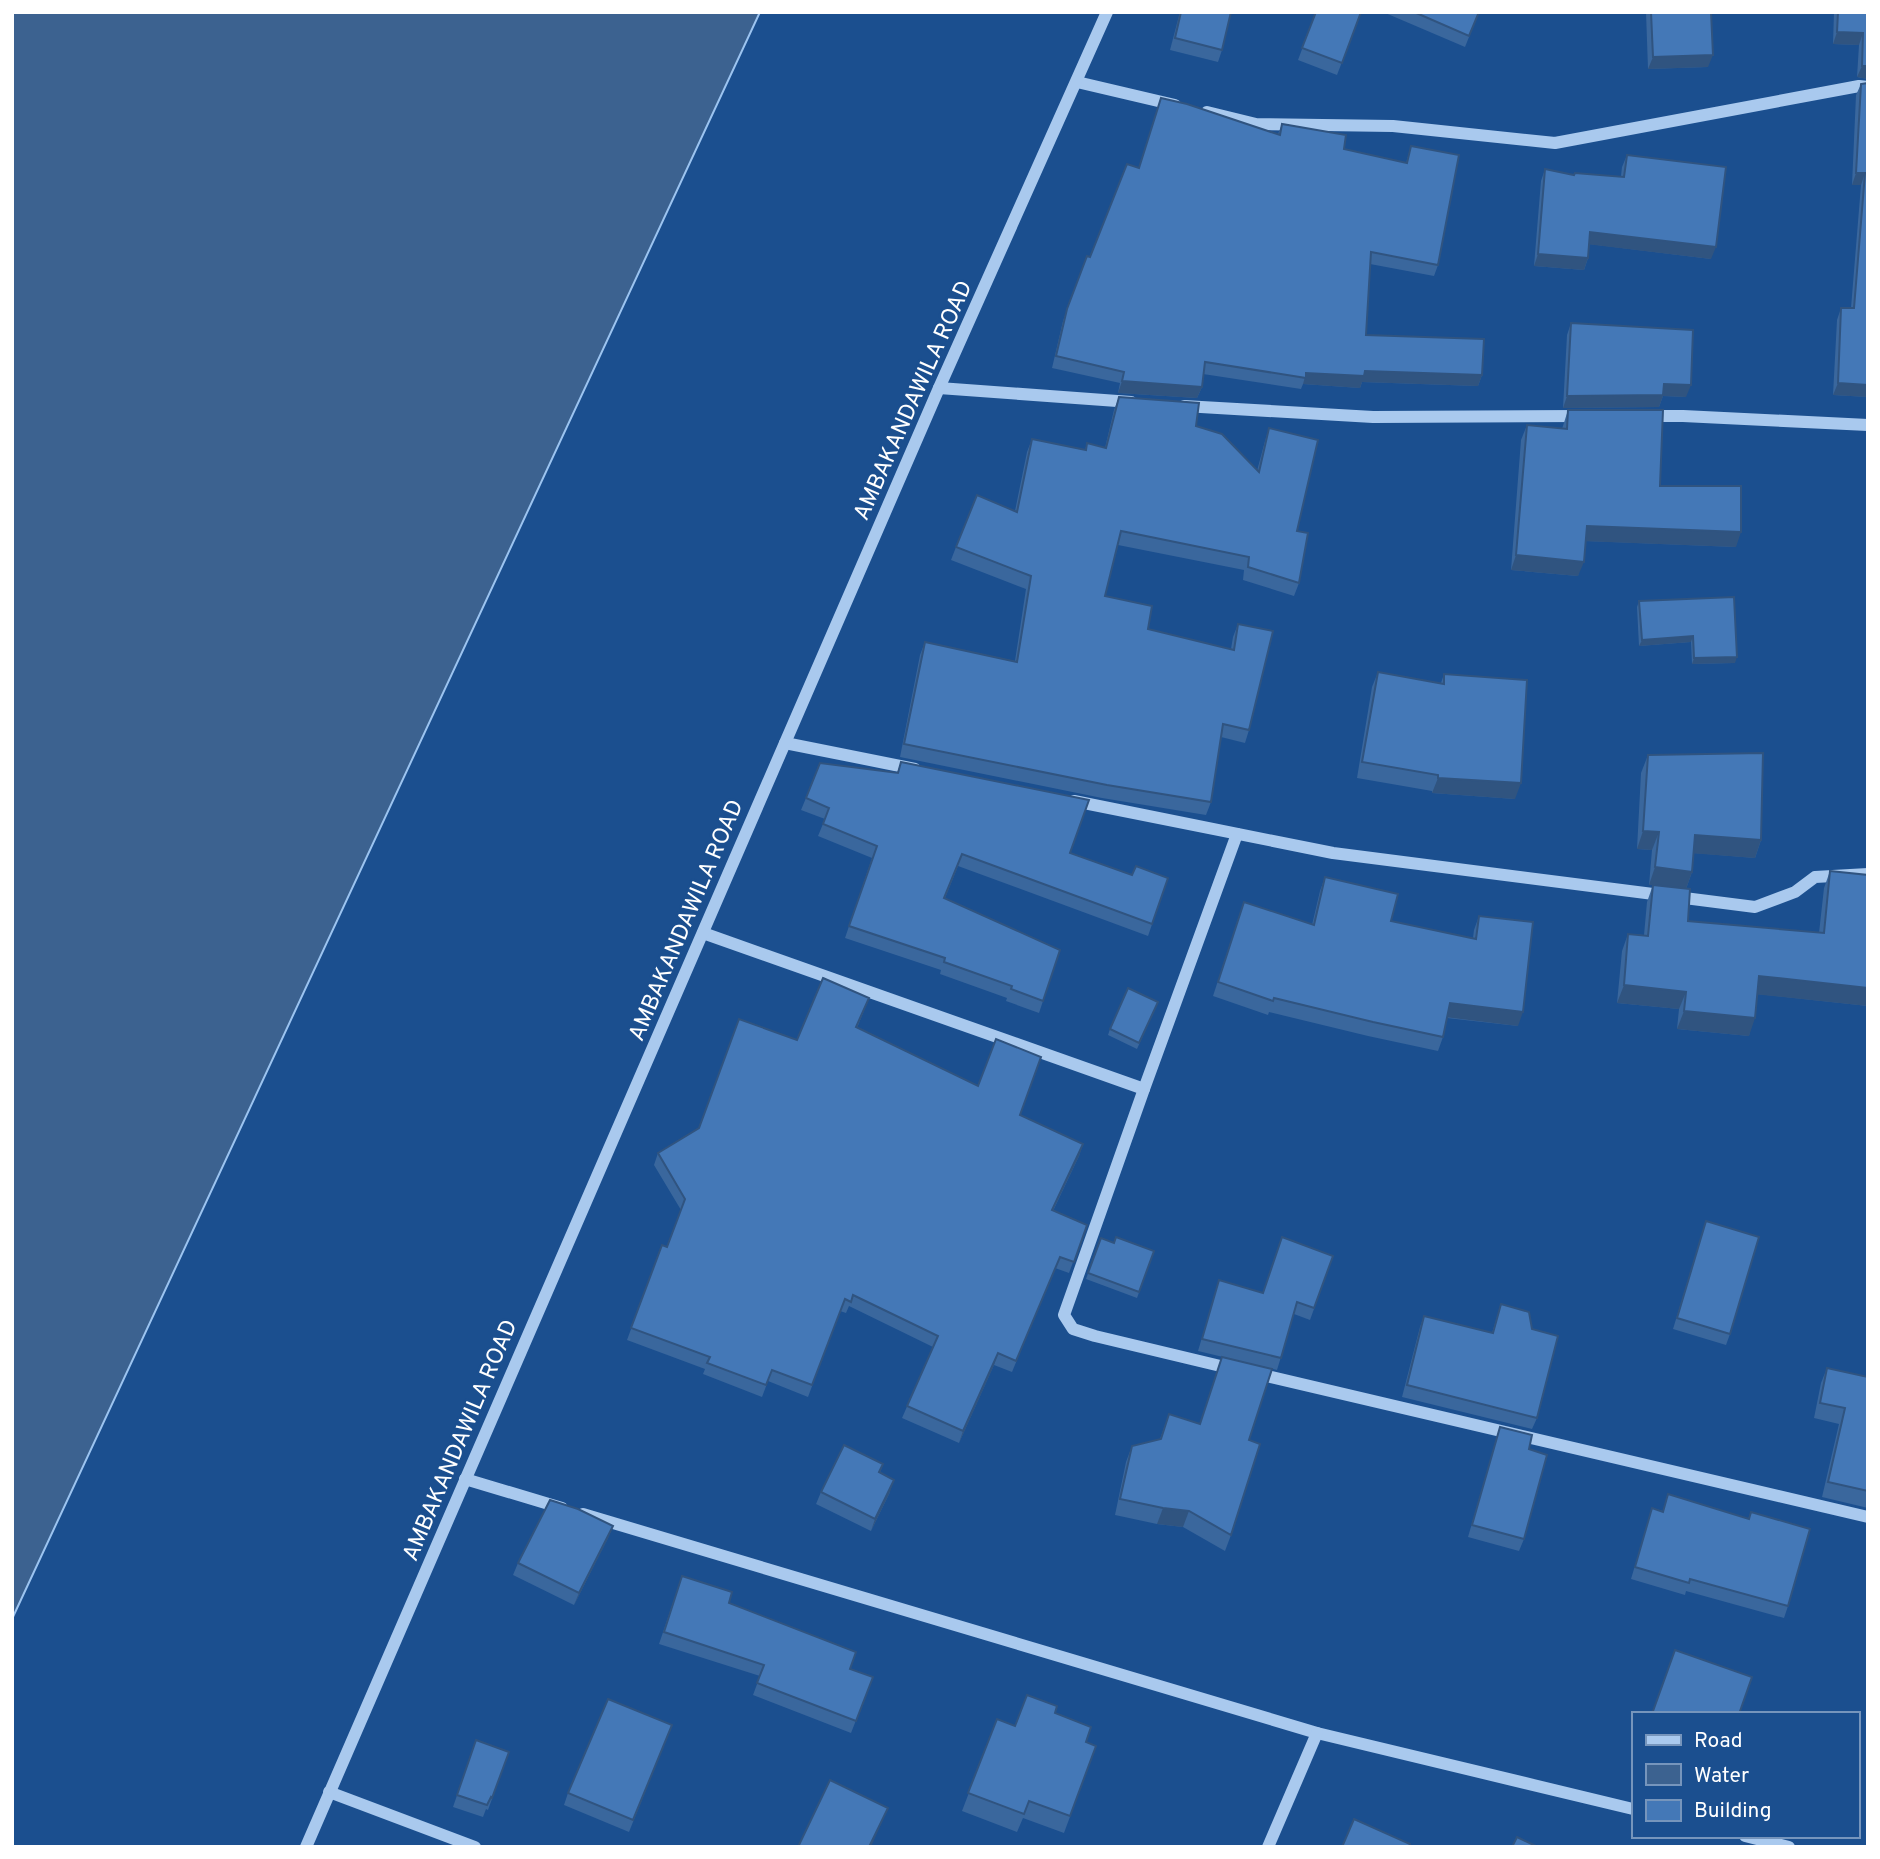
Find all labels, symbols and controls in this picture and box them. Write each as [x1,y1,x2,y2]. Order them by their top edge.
street label: AMBAKANDAWILA ROAD [848,277,980,525]
street label: AMBAKANDAWILA ROAD [623,796,751,1046]
street label: AMBAKANDAWILA ROAD [397,1316,525,1566]
legend [1632,1712,1859,1838]
text: Road [1694,1728,1743,1755]
text: Water [1694,1763,1749,1790]
text: Building [1694,1798,1772,1825]

